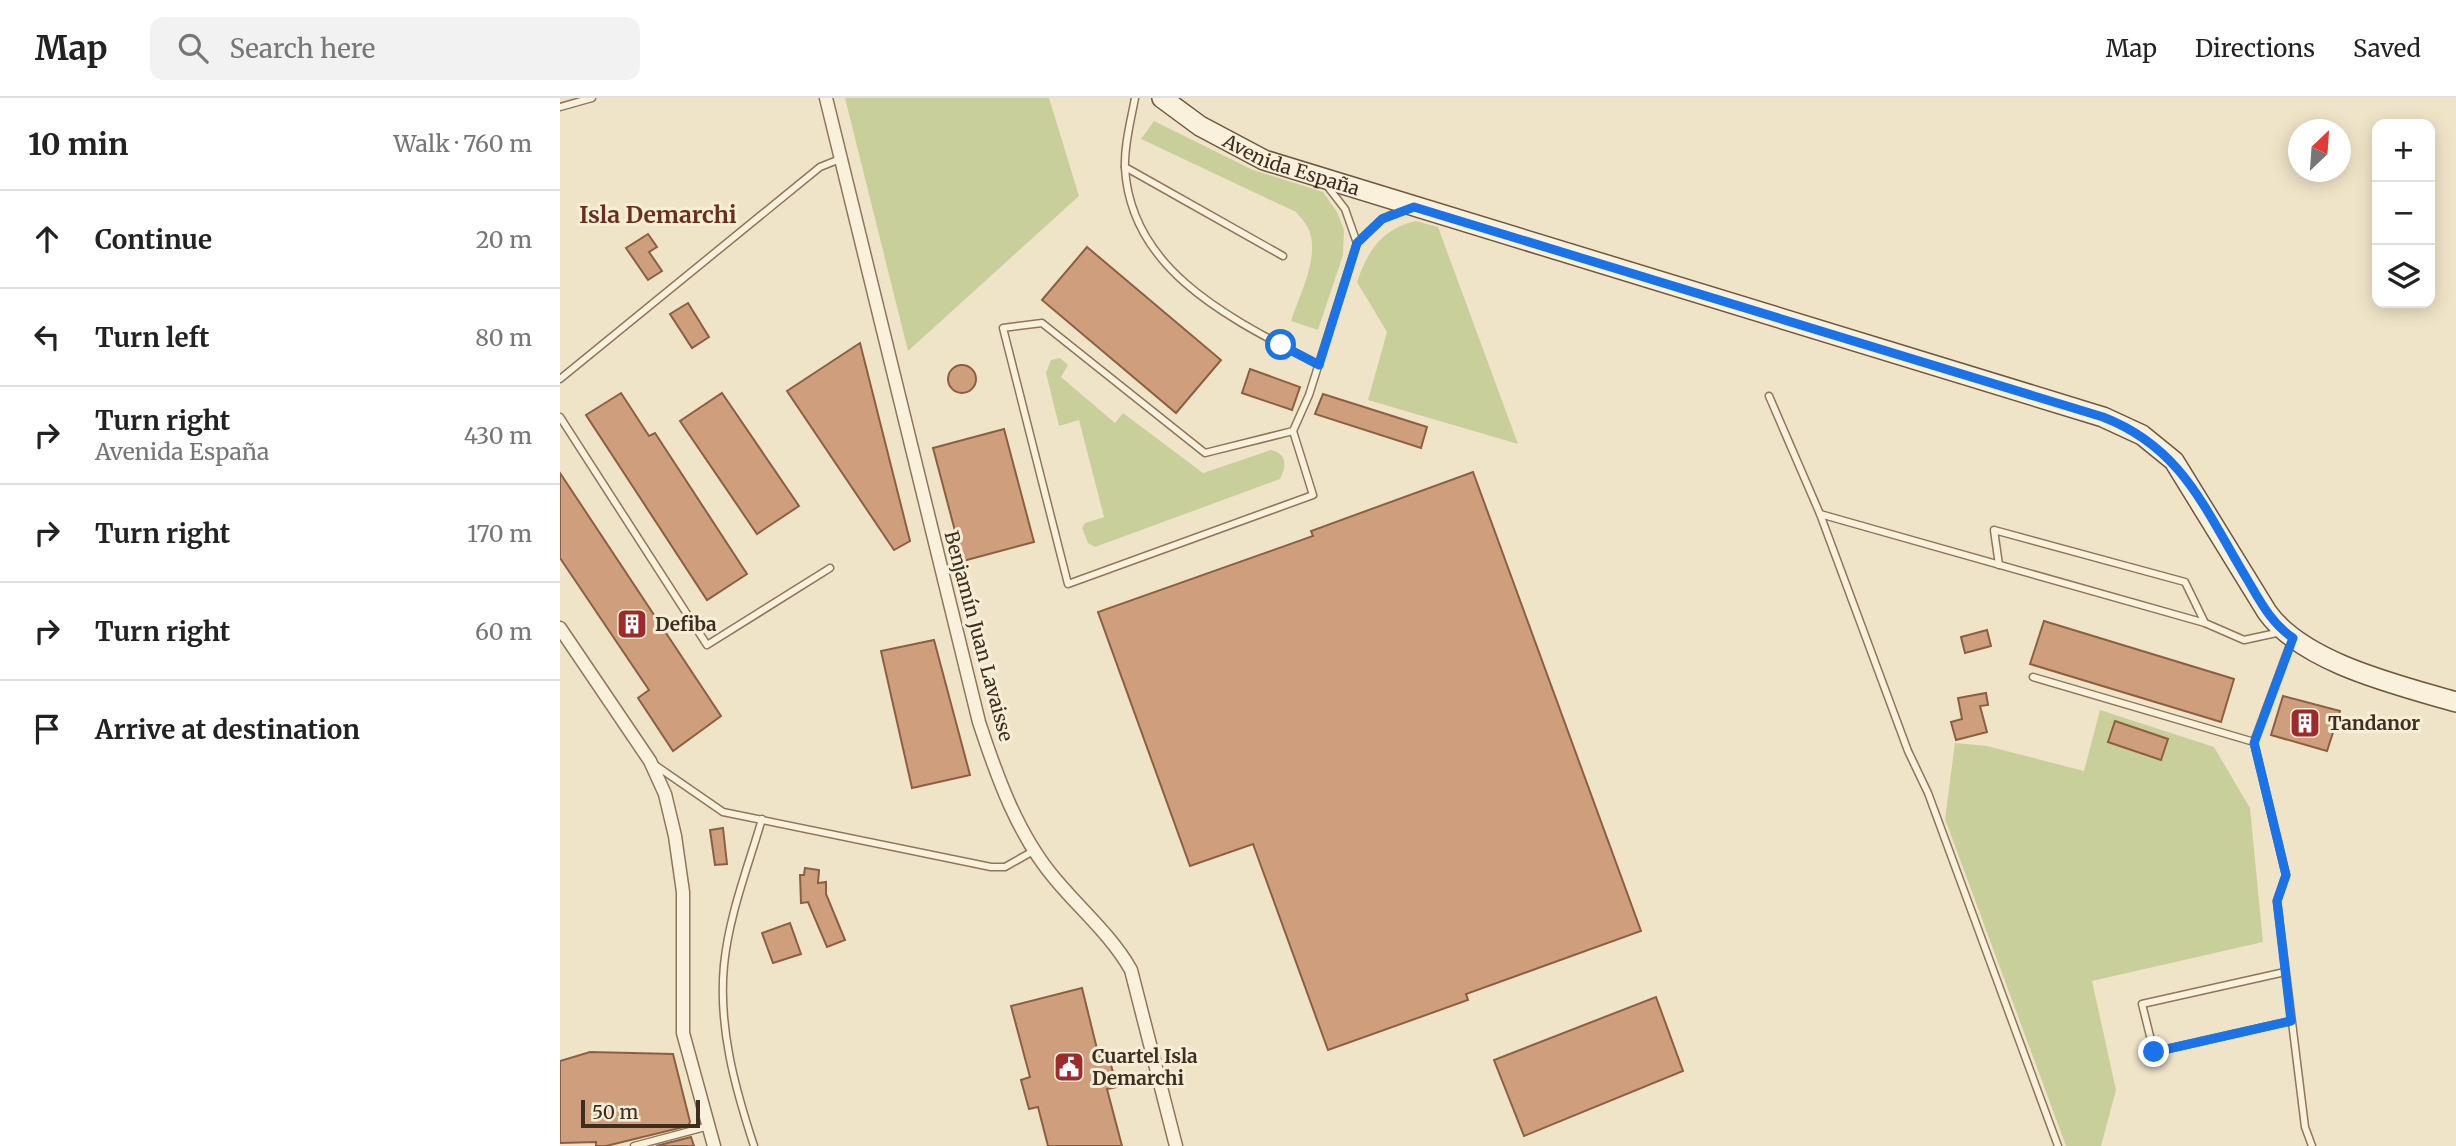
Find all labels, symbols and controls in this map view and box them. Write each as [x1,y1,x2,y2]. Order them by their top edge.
search box [150,17,640,80]
text: Map [35,28,108,69]
icon: search [174,29,212,67]
text: Search here [230,32,375,65]
text: Map [2106,33,2157,64]
text: Directions [2195,33,2315,64]
text: Saved [2353,33,2421,64]
north arrow [2288,119,2351,182]
map controls [2372,119,2435,308]
button: + [2372,119,2435,182]
text: 10 min [28,125,128,163]
street label: Avenida España [1218,128,1363,201]
text: Walk · 760 m [394,129,532,158]
button: − [2372,182,2435,245]
district label: Isla Demarchi [579,200,737,229]
icon: ahead [28,220,66,258]
text: Continue [95,223,212,256]
text: 20 m [476,225,532,254]
button: layers [2372,245,2435,308]
icon: left [28,318,66,356]
text: Turn left [95,321,209,354]
text: 80 m [475,323,532,352]
route start [1265,329,1296,360]
text: Turn right [95,404,230,437]
icon: right [28,416,66,454]
text: 430 m [464,421,532,450]
text: Avenida España [95,437,269,466]
icon: right [28,514,66,552]
text: Turn right [95,517,230,550]
text: 170 m [467,519,532,548]
street label: Benjamín Juan Lavaisse [939,528,1019,744]
building icon: Defiba [615,607,649,641]
icon: right [28,612,66,650]
place label: Defiba [655,612,717,636]
text: Turn right [95,615,230,648]
text: 60 m [475,617,532,646]
building icon: Tandanor [2288,706,2322,740]
icon: arrive [28,710,66,748]
place label: Tandanor [2328,711,2420,735]
text: Arrive at destination [95,713,360,746]
route end [2138,1036,2169,1067]
place label: Cuartel Isla Demarchi [1092,1044,1198,1090]
public building icon: Cuartel Isla Demarchi [1052,1050,1086,1084]
scale bar [581,1097,700,1129]
text: 50 m [592,1100,638,1124]

